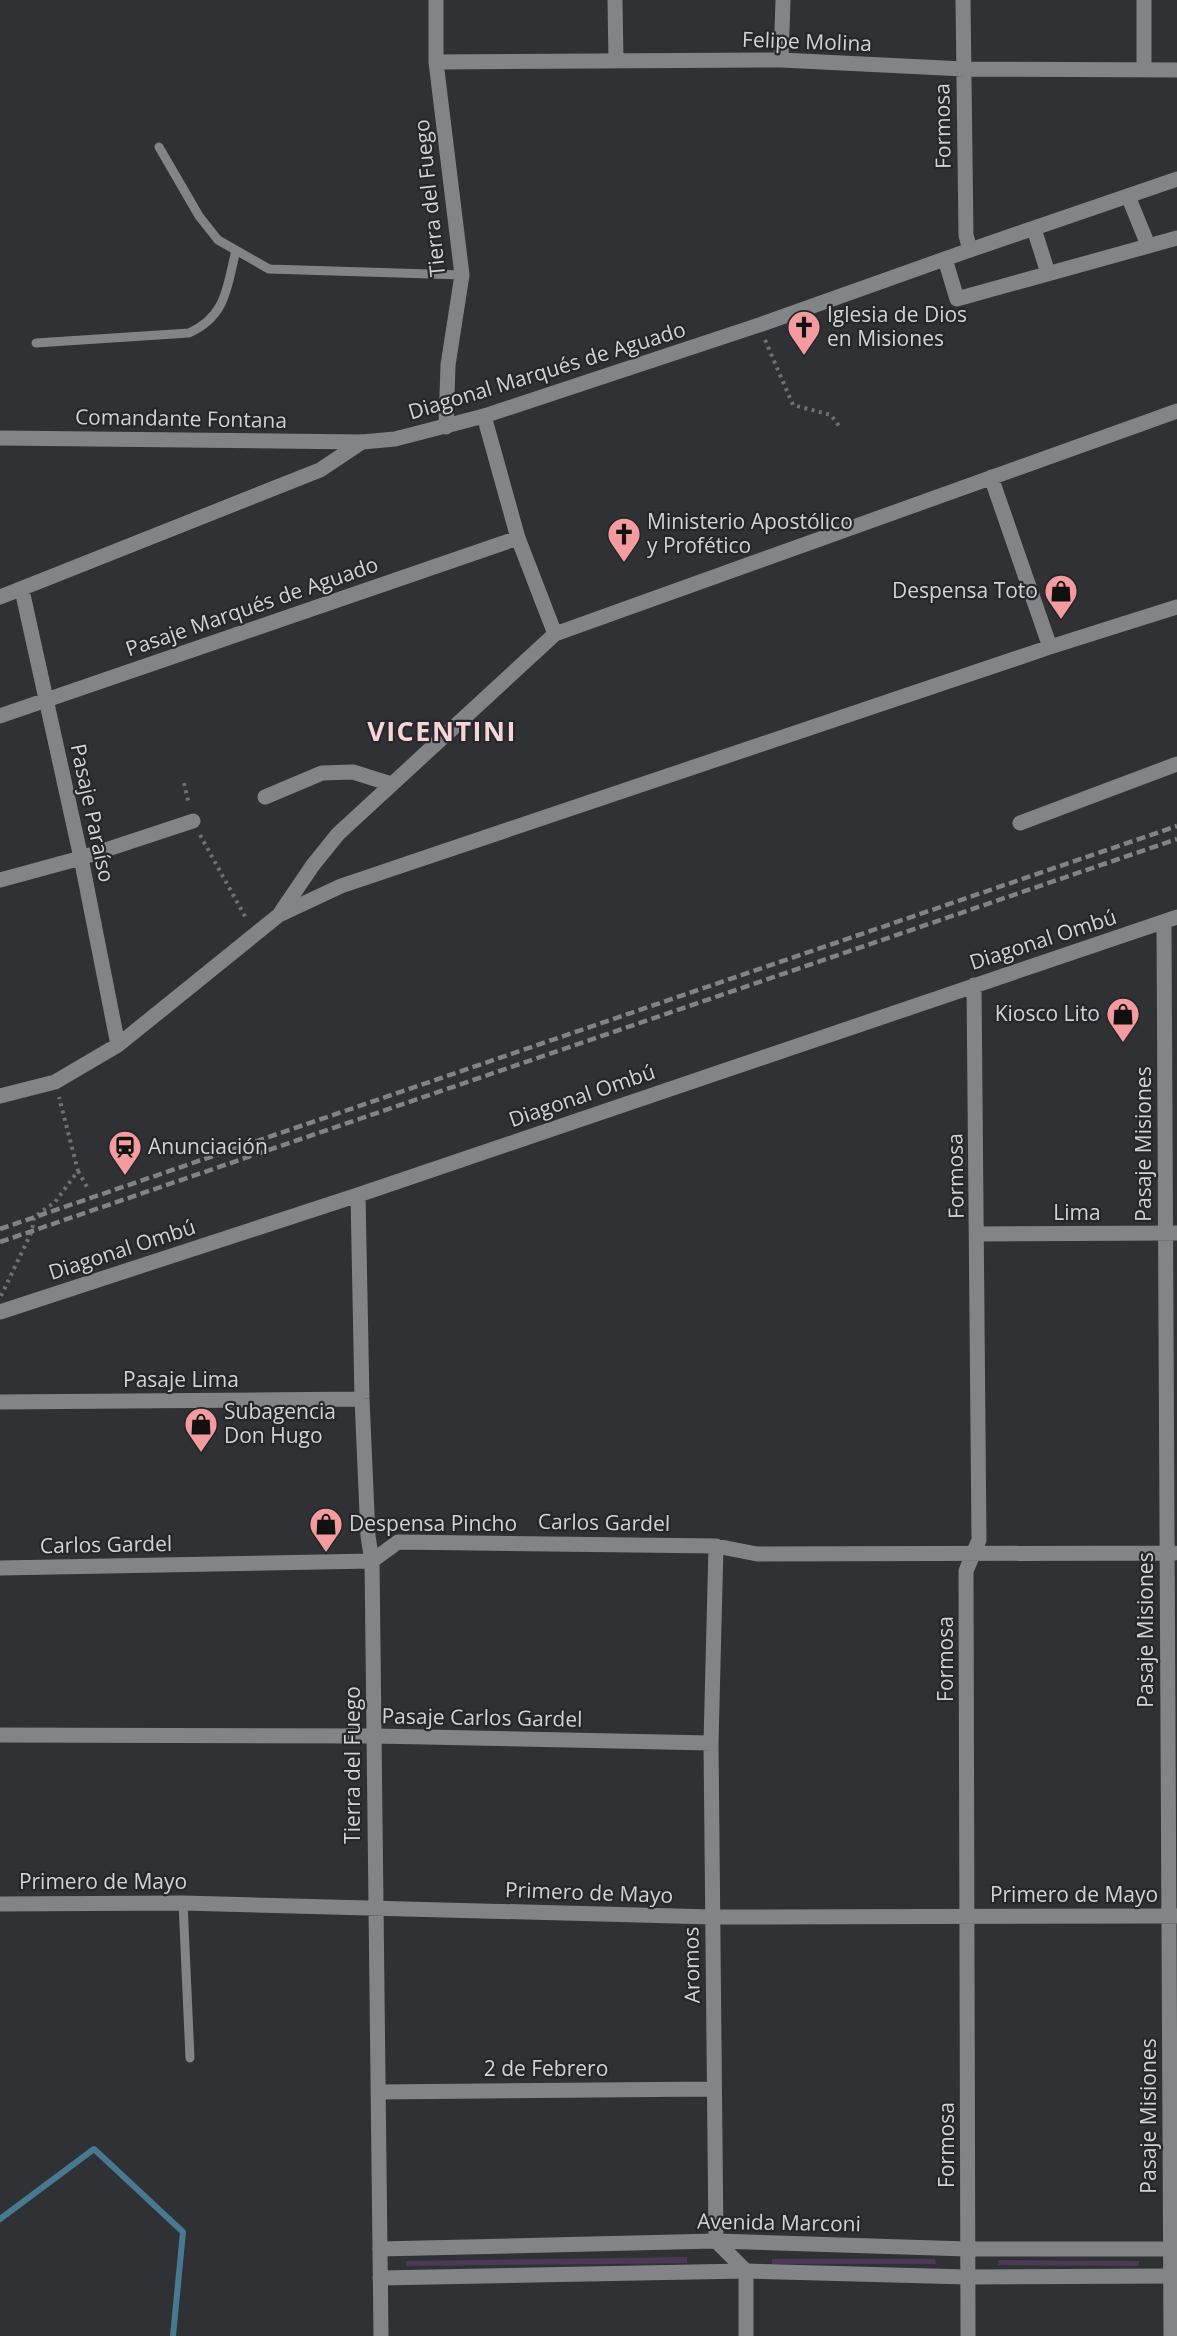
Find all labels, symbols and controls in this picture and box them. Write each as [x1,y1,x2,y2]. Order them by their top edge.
street label: Felipe Molina [742,25,872,57]
street label: Formosa [927,83,957,169]
street label: Tierra del Fuego [407,118,451,278]
place label: Iglesia de Dios en Misiones [827,300,967,352]
church icon: Iglesia de Dios en Misiones [786,309,822,356]
street label: Diagonal Marqués de Aguado [405,314,689,426]
street label: Comandante Fontana [75,402,287,434]
place label: Ministerio Apostólico y Profético [647,507,853,559]
church icon: Ministerio Apostólico y Profético [606,516,642,563]
street label: Pasaje Marqués de Aguado [122,550,382,663]
shop icon: Despensa Toto [1043,573,1079,620]
place label: Despensa Toto [892,576,1038,604]
district label: VICENTINI [367,712,517,749]
street label: Pasaje Paraíso [65,741,121,885]
street label: Diagonal Ombú [966,902,1120,976]
shop icon: Kiosco Lito [1105,996,1141,1043]
place label: Kiosco Lito [995,999,1100,1027]
street label: Diagonal Ombú [505,1057,659,1133]
street label: Pasaje Misiones [1129,1066,1157,1222]
station icon: Anunciación [107,1129,143,1176]
place label: Anunciación [148,1132,268,1160]
street label: Formosa [940,1133,970,1219]
street label: Lima [1053,1198,1101,1226]
street label: Diagonal Ombú [45,1212,199,1286]
street label: Pasaje Lima [123,1365,239,1393]
place label: Subagencia Don Hugo [224,1397,336,1449]
shop icon: Subagencia Don Hugo [183,1406,219,1453]
shop icon: Despensa Pincho [308,1506,344,1553]
street label: Carlos Gardel [538,1507,670,1537]
place label: Despensa Pincho [349,1509,517,1537]
street label: Carlos Gardel [40,1529,172,1559]
street label: Pasaje Misiones [1131,1552,1159,1708]
street label: Formosa [931,1616,959,1702]
street label: Tierra del Fuego [338,1686,366,1844]
street label: Pasaje Carlos Gardel [381,1701,583,1733]
street label: Primero de Mayo [19,1867,187,1895]
street label: Primero de Mayo [504,1875,674,1909]
street label: Primero de Mayo [990,1880,1158,1908]
street label: Aromos [676,1926,706,2004]
street label: Pasaje Misiones [1134,2038,1162,2194]
street label: 2 de Febrero [484,2054,608,2082]
street label: Formosa [932,2102,960,2188]
street label: Avenida Marconi [697,2207,861,2237]

